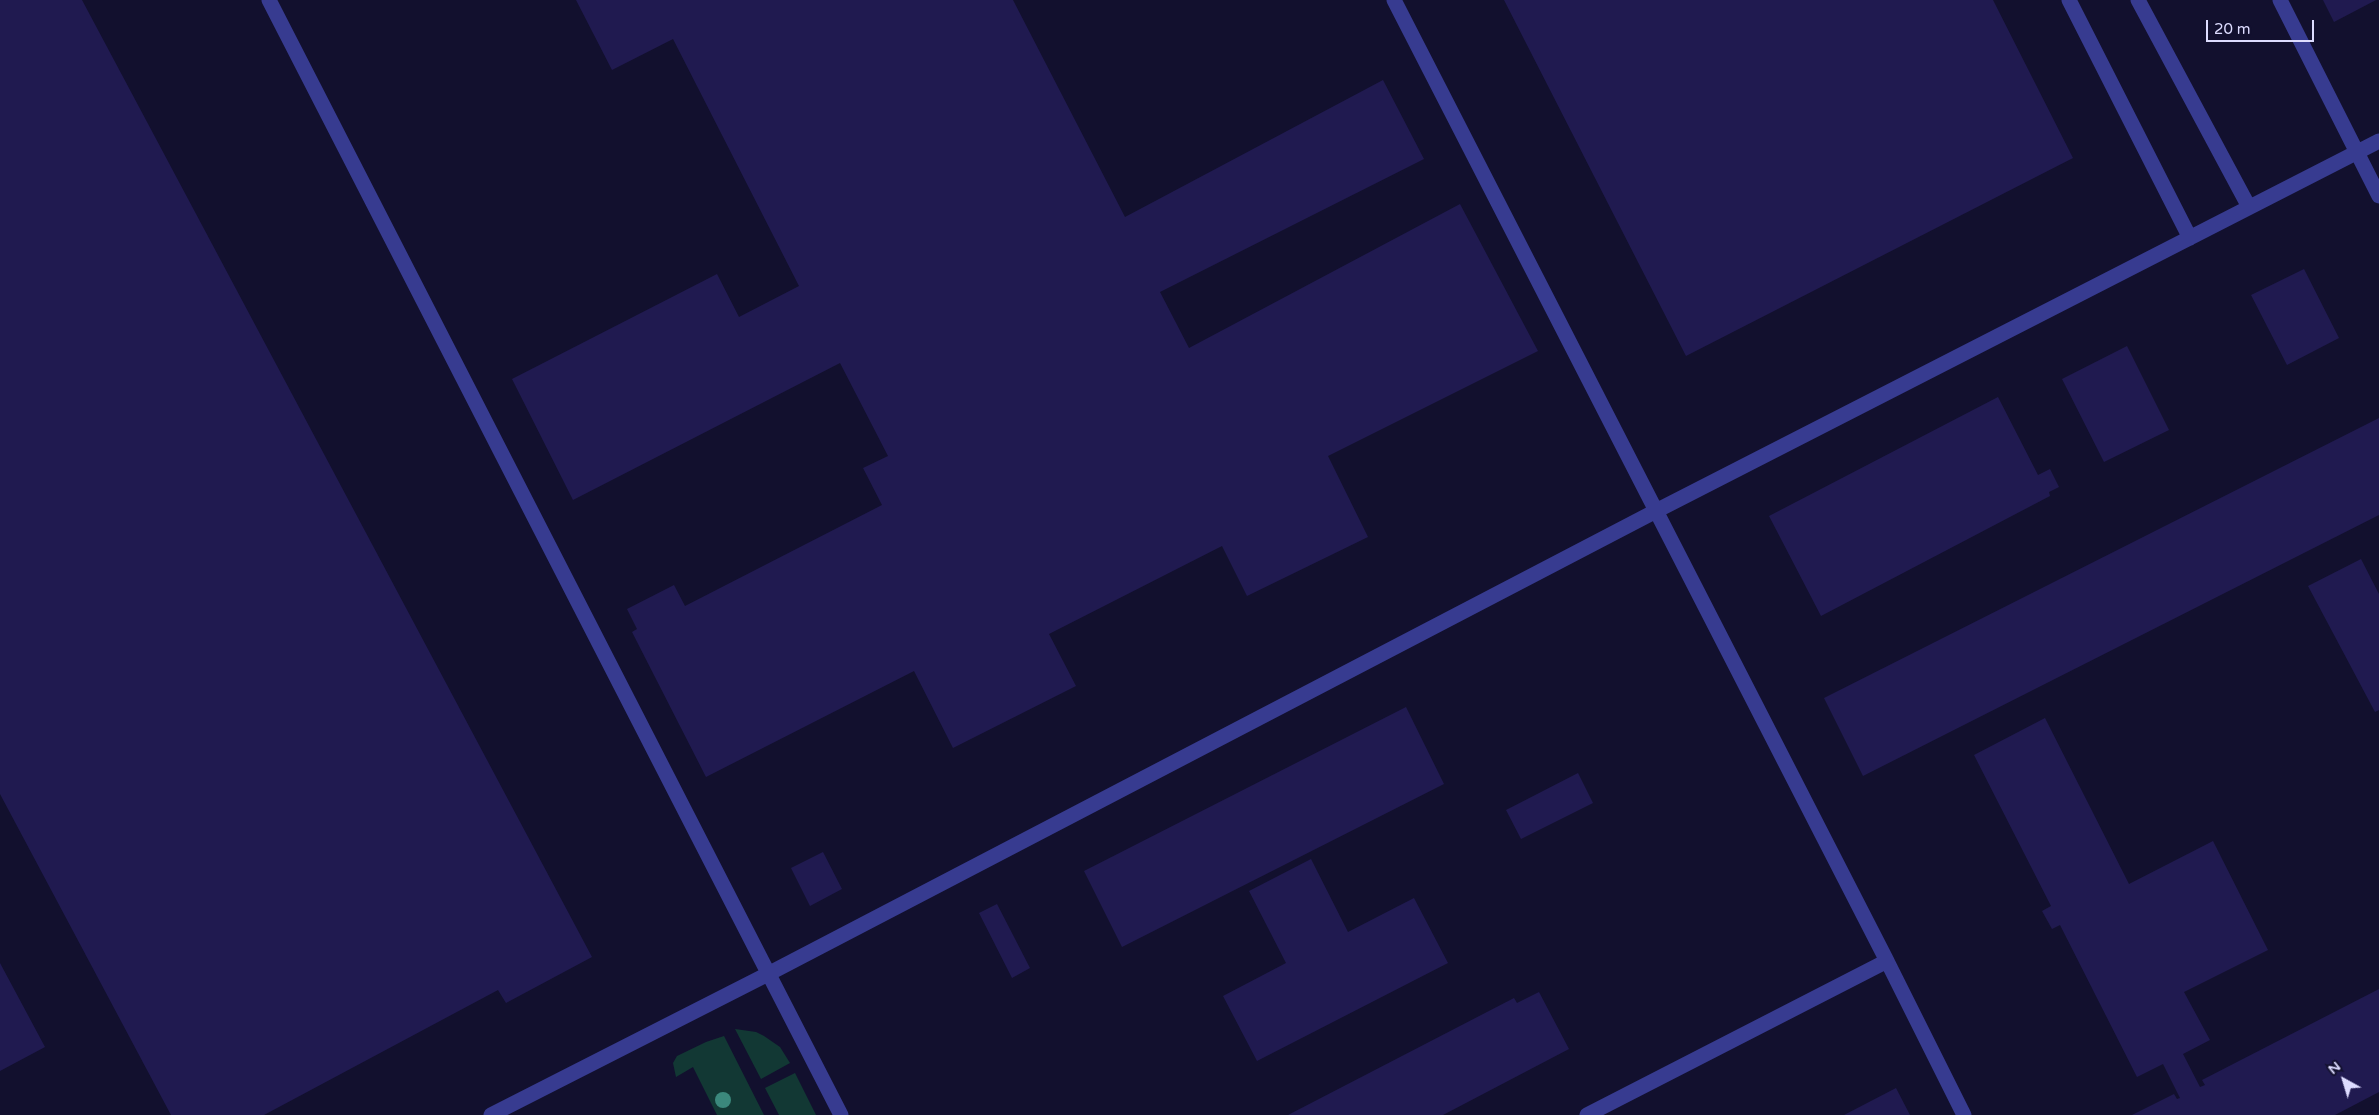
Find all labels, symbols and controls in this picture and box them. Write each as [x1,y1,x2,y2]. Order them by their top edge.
scale bar [2209,10,2316,42]
text: 20 m [2214,20,2251,38]
north arrow [2319,1055,2369,1105]
text: N [2325,1058,2344,1078]

